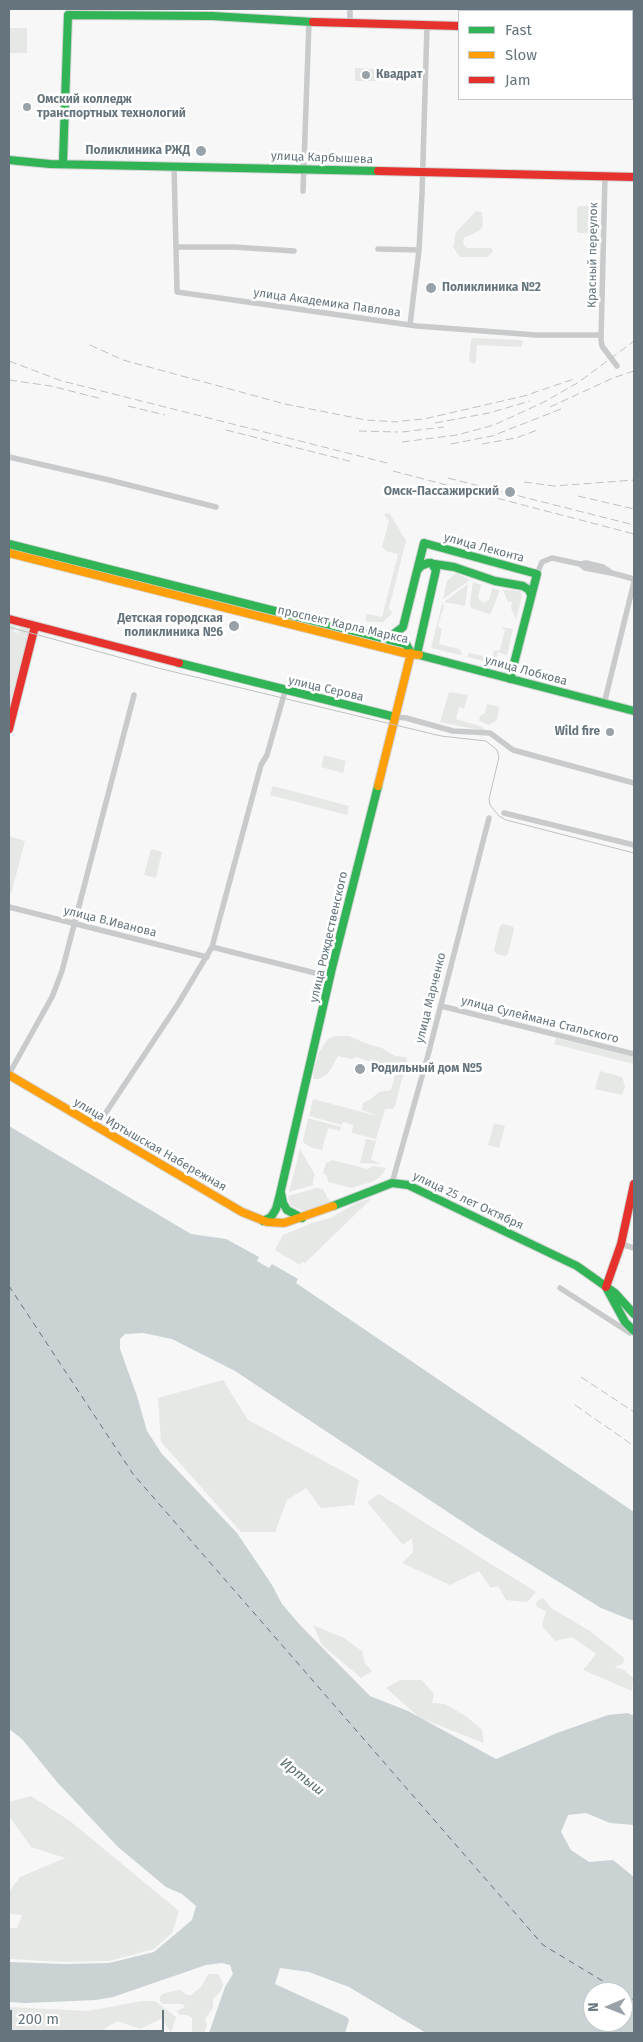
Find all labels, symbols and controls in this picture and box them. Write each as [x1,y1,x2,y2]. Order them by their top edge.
legend [458,10,633,100]
text: Fast [505,21,532,39]
text: Slow [505,46,537,64]
place label: Квадрат [376,68,422,82]
marker: Квадрат [360,69,372,81]
text: Jam [505,71,531,89]
place label: Омский колледж транспортных технологий [37,93,186,121]
marker: Омский колледж транспортных технологий [21,101,33,113]
place label: Поликлиника РЖД [86,144,190,158]
marker: Поликлиника РЖД [194,144,208,158]
street label: улица Карбышева [271,149,373,167]
street label: Красный переулок [585,202,601,308]
marker: Поликлиника №2 [424,281,438,295]
place label: Поликлиника №2 [442,281,541,295]
street label: улица Академика Павлова [252,286,402,320]
place label: Омск-Пассажирский [384,485,499,499]
marker: Омск-Пассажирский [503,485,517,499]
street label: улица Леконта [442,530,526,566]
street label: проспект Карла Маркса [276,603,410,647]
place label: Детская городская поликлиника №6 [118,612,223,640]
marker: Детская городская поликлиника №6 [227,619,241,633]
street label: улица Лобкова [483,653,569,689]
street label: улица Серова [287,673,365,705]
place label: Wild fire [555,725,600,739]
marker: Wild fire [604,726,616,738]
street label: улица Рождественского [307,870,351,1004]
street label: улица В.Иванова [62,903,158,941]
street label: улица Марченко [413,951,449,1045]
street label: улица Сулеймана Стальского [460,993,620,1047]
marker: Родильный дом №5 [353,1062,367,1076]
place label: Родильный дом №5 [371,1062,482,1076]
street label: улица Иртышская Набережная [71,1095,229,1195]
street label: улица 25 лет Октября [410,1169,526,1233]
water label: Иртыш [277,1755,327,1799]
north arrow [583,1982,633,2032]
scale bar [12,2000,166,2032]
text: N [585,2002,602,2012]
text: 200 m [18,2010,59,2028]

